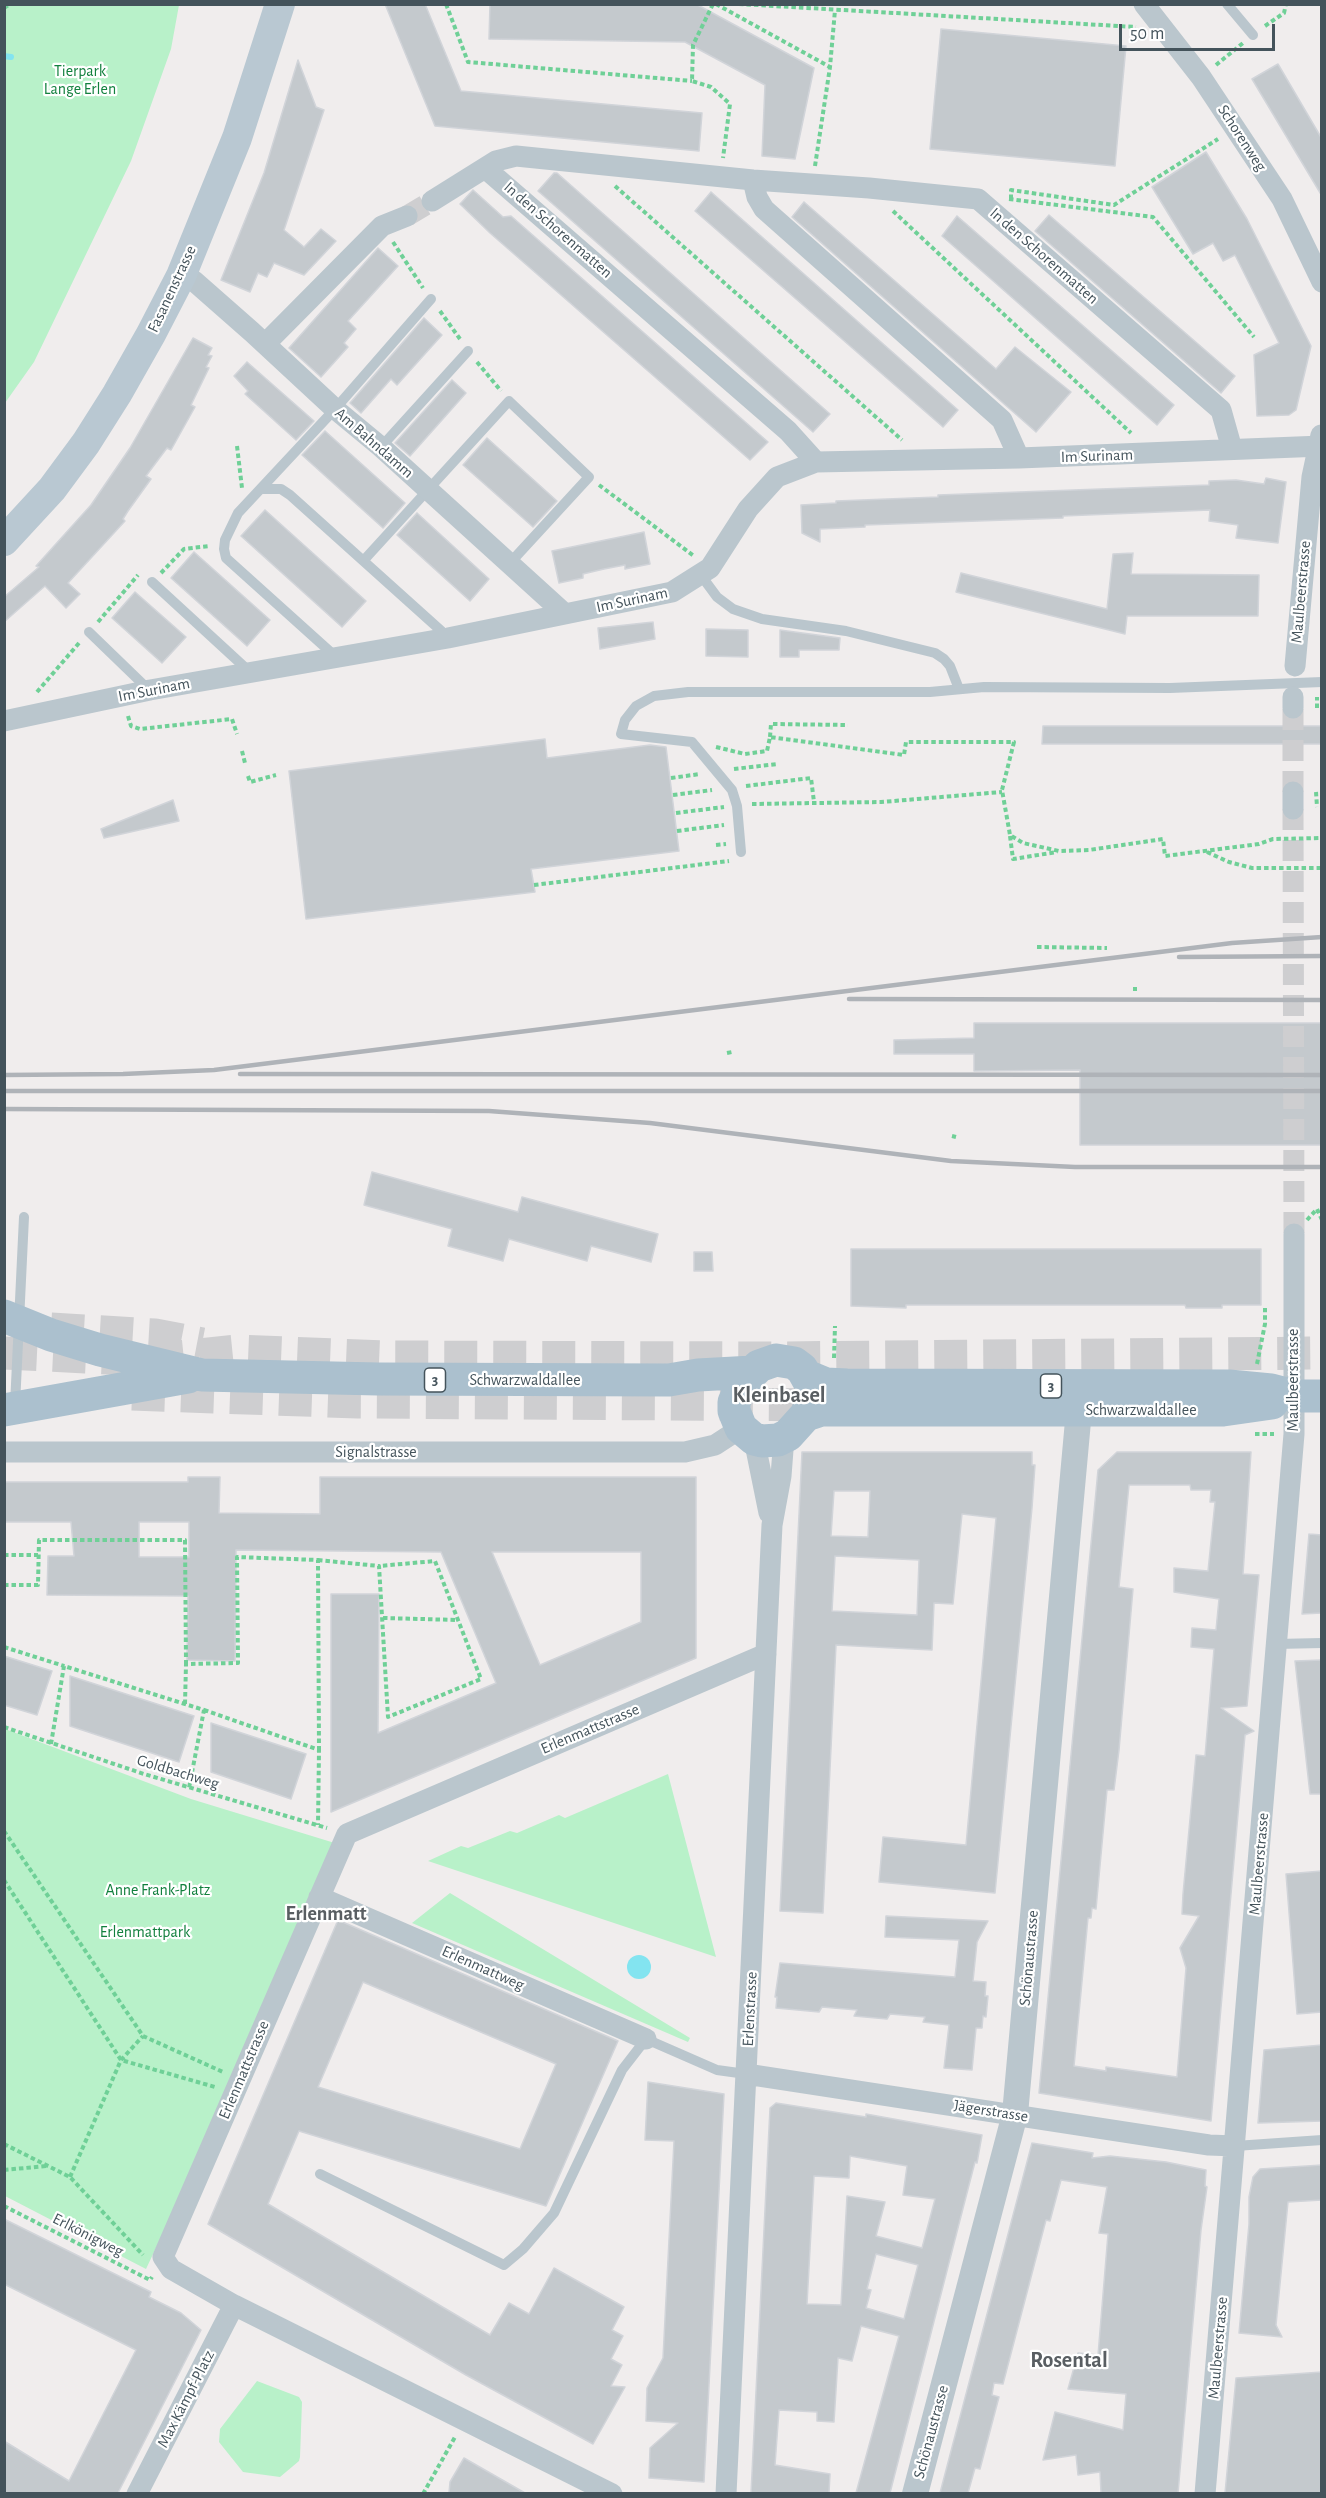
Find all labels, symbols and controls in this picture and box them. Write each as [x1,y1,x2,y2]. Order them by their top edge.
scale bar [1122,12,1278,50]
text: 50 m [1130,25,1164,43]
park label: Tierpark Lange Erlen [44,61,116,99]
street label: Schorenweg [1213,101,1271,175]
street label: In den Schorenmatten [500,178,616,282]
street label: In den Schorenmatten [986,204,1102,308]
street label: Fasanenstrasse [144,243,200,335]
street label: Am Bahndamm [331,404,417,482]
street label: Im Surinam [1060,445,1134,467]
street label: Maulbeerstrasse [1287,540,1315,644]
street label: Im Surinam [595,583,669,617]
street label: Im Surinam [117,674,191,706]
street label: Maulbeerstrasse [1283,1329,1303,1431]
road number: 3 [424,1368,446,1392]
street label: Schwarzwaldallee [469,1370,581,1390]
road number: 3 [1040,1374,1062,1398]
district label: Kleinbasel [732,1382,826,1408]
street label: Schwarzwaldallee [1085,1400,1197,1420]
street label: Signalstrasse [335,1442,417,1462]
street label: Erlenmattstrasse [538,1700,642,1758]
street label: Goldbachweg [135,1750,221,1794]
street label: Maulbeerstrasse [1245,1812,1273,1916]
park label: Anne Frank-Platz [106,1880,210,1900]
district label: Erlenmatt [285,1902,367,1926]
street label: Schönaustrasse [1015,1909,1043,2007]
park label: Erlenmattpark [100,1922,190,1942]
street label: Erlenmattweg [439,1941,527,1995]
street label: Erlenstrasse [738,1971,762,2047]
street label: Erlenmattstrasse [215,2018,273,2122]
street label: Jägerstrasse [952,2096,1030,2126]
street label: Erlkönigweg [49,2209,127,2261]
street label: Maulbeerstrasse [1204,2296,1232,2400]
street label: Max Kämpf-Platz [153,2347,219,2451]
district label: Rosental [1030,2347,1108,2373]
street label: Schönaustrasse [909,2383,953,2481]

